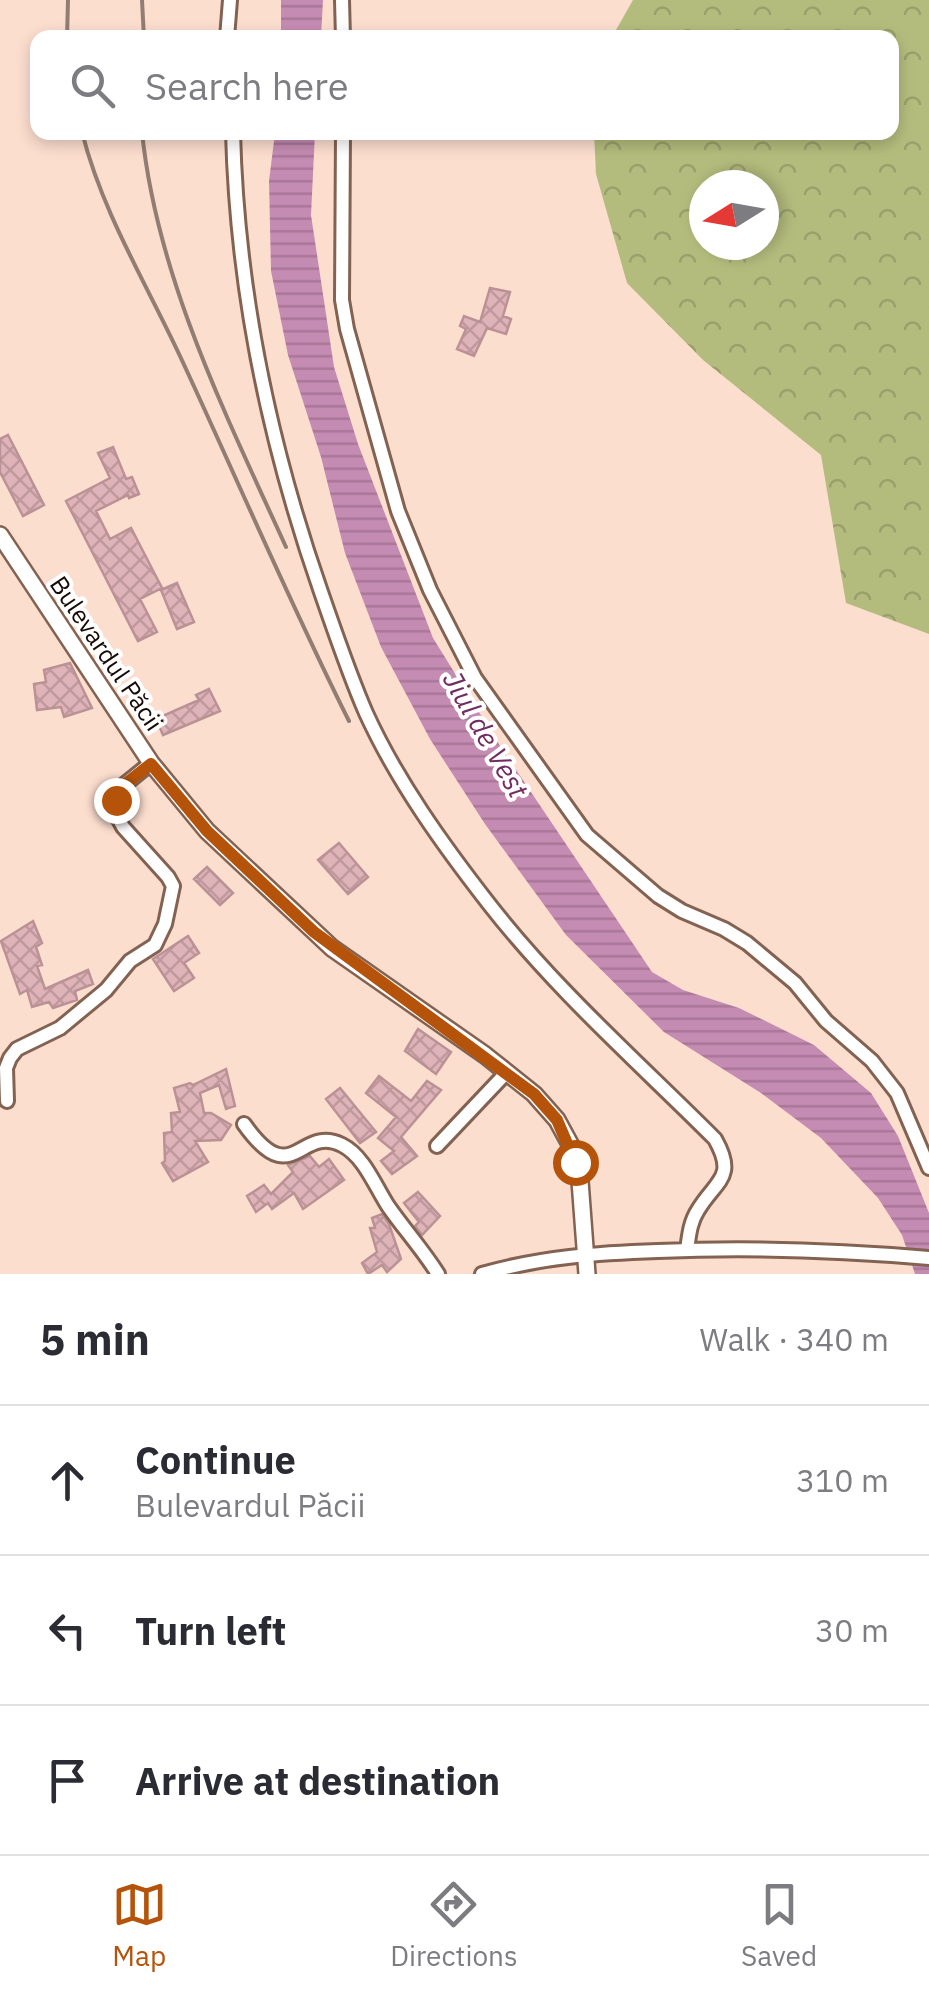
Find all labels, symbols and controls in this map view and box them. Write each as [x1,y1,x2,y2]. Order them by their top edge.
search box [30,30,899,140]
icon: search [65,58,120,113]
text: Search here [145,61,349,110]
north arrow [689,170,779,260]
street label: Bulevardul Păcii [43,569,171,737]
water label: Jiul de Vest [435,664,538,805]
route end [94,778,140,824]
route start [553,1140,599,1186]
text: 5 min [40,1312,150,1367]
text: Walk · 340 m [700,1318,889,1360]
text: Continue [135,1435,296,1484]
icon: ahead [40,1453,95,1508]
text: 310 m [796,1459,889,1501]
text: Bulevardul Păcii [135,1484,365,1526]
icon: left [40,1603,95,1658]
text: Turn left [135,1606,286,1655]
text: 30 m [815,1609,889,1651]
icon: arrive [40,1753,95,1808]
text: Arrive at destination [135,1756,500,1805]
tab: Map [112,1877,167,1974]
tab: Directions [390,1877,518,1974]
tab: Saved [741,1877,817,1974]

